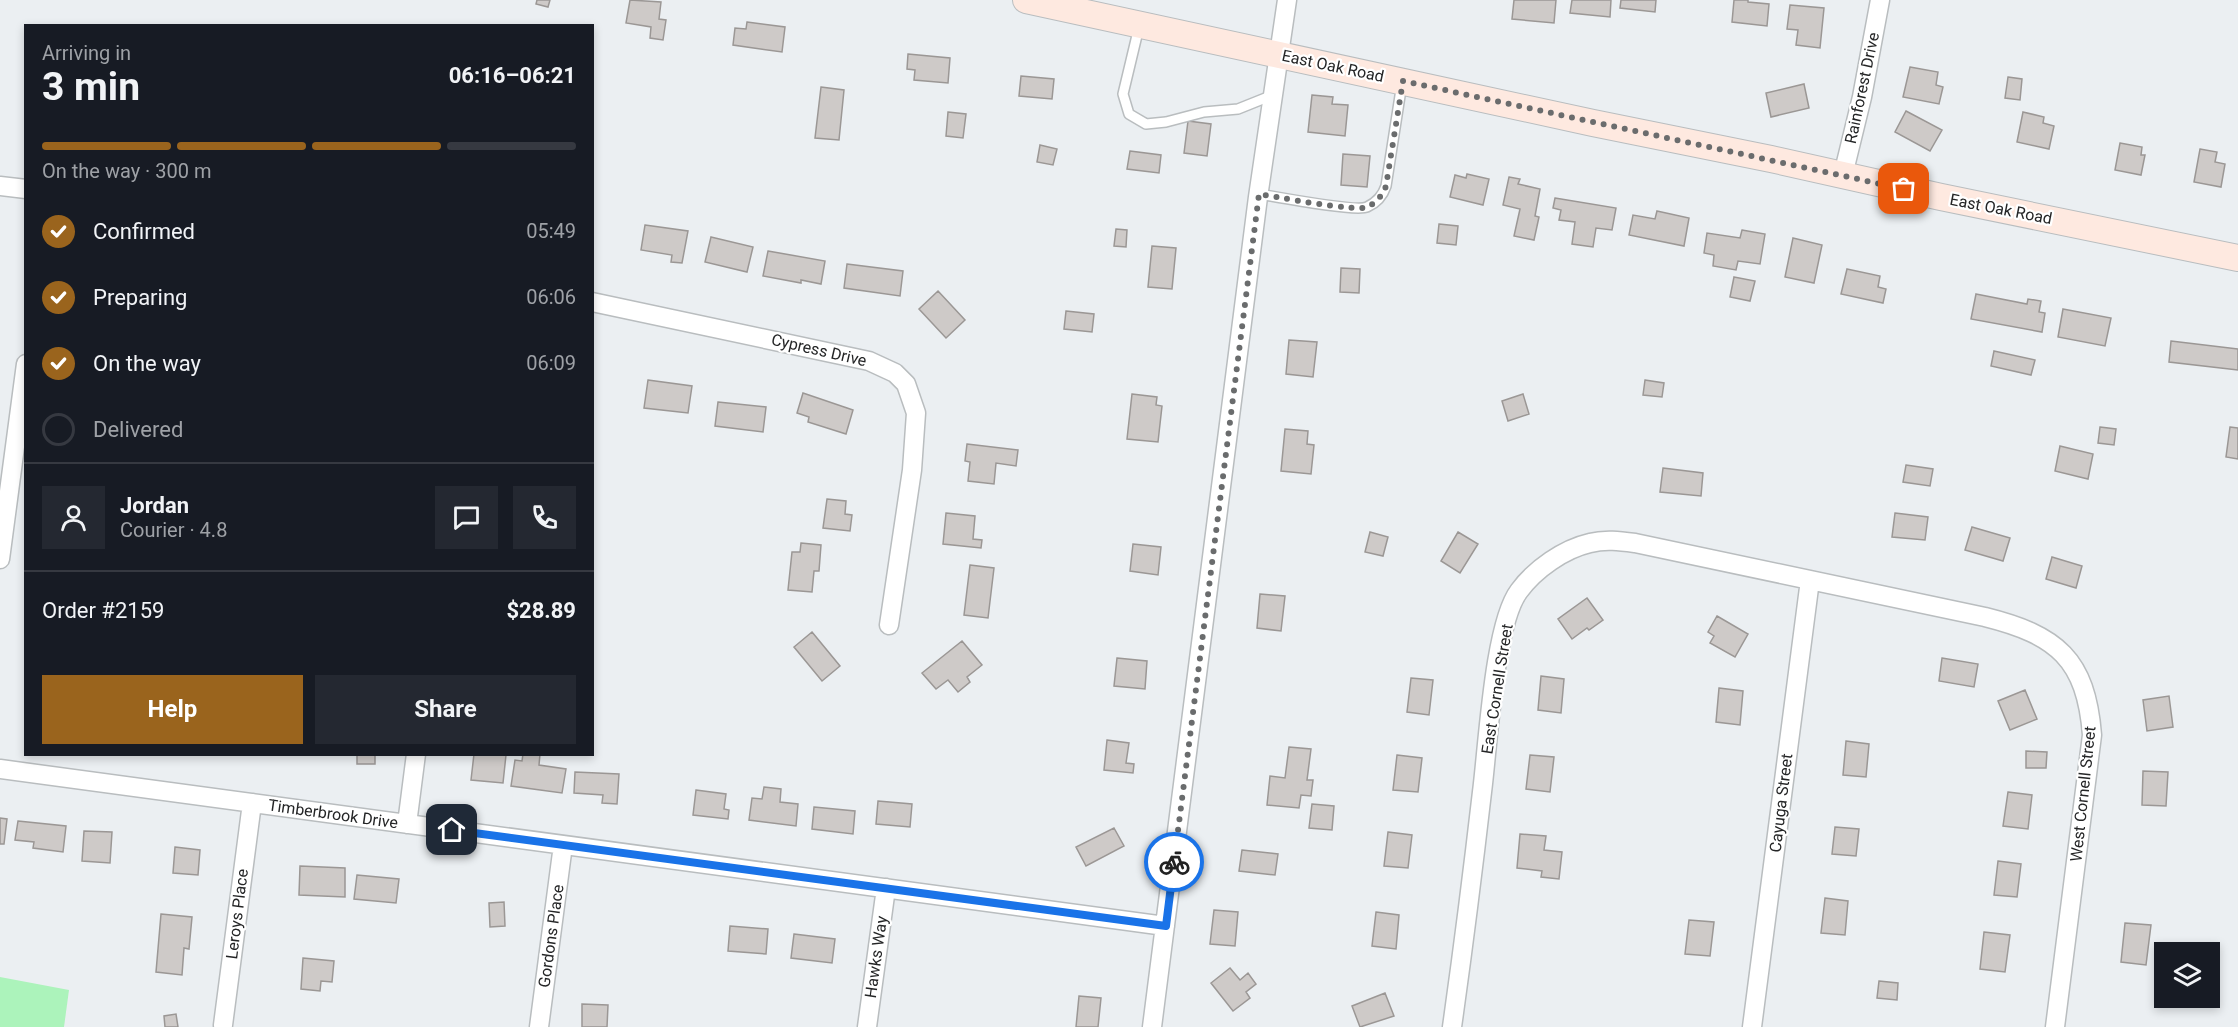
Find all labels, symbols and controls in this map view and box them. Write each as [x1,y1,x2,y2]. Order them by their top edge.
street label: Rainforest Drive [1841,31,1883,145]
text: Arriving in [42,41,131,65]
street label: East Oak Road [1280,46,1386,86]
text: 06:16–06:21 [449,63,576,88]
text: 3 min [42,64,140,110]
text: On the way · 300 m [42,159,211,183]
pin [1878,163,1929,214]
icon: bag [1887,172,1920,205]
street label: East Oak Road [1948,190,2054,228]
icon: check [42,215,75,248]
text: Confirmed [93,219,195,244]
text: 05:49 [526,219,576,243]
icon: check [42,281,75,314]
text: Preparing [93,285,187,310]
text: 06:06 [526,285,576,309]
street label: Cypress Drive [770,330,868,370]
icon: check [42,347,75,380]
text: On the way [93,351,201,376]
text: 06:09 [526,351,576,375]
text: Delivered [93,417,183,442]
button: person [42,486,105,549]
button: chat [435,486,498,549]
button: phone [513,486,576,549]
text: Jordan [120,493,189,518]
text: Courier · 4.8 [120,518,227,542]
text: Order #2159 [42,598,164,623]
text: $28.89 [507,598,576,623]
street label: East Cornell Street [1477,623,1517,755]
button: Help [42,675,303,744]
button: Share [315,675,576,744]
street label: West Cornell Street [2066,725,2100,863]
street label: Cayuga Street [1766,753,1796,853]
street label: Timberbrook Drive [267,795,399,833]
pin [426,804,477,855]
icon: home [435,813,468,846]
courier [1144,832,1204,892]
icon: bike [1158,846,1191,879]
street label: Leroys Place [222,868,252,960]
street label: Gordons Place [534,883,568,989]
street label: Hawks Way [861,914,891,999]
map controls [2154,942,2220,1008]
button: layers [2154,942,2220,1008]

